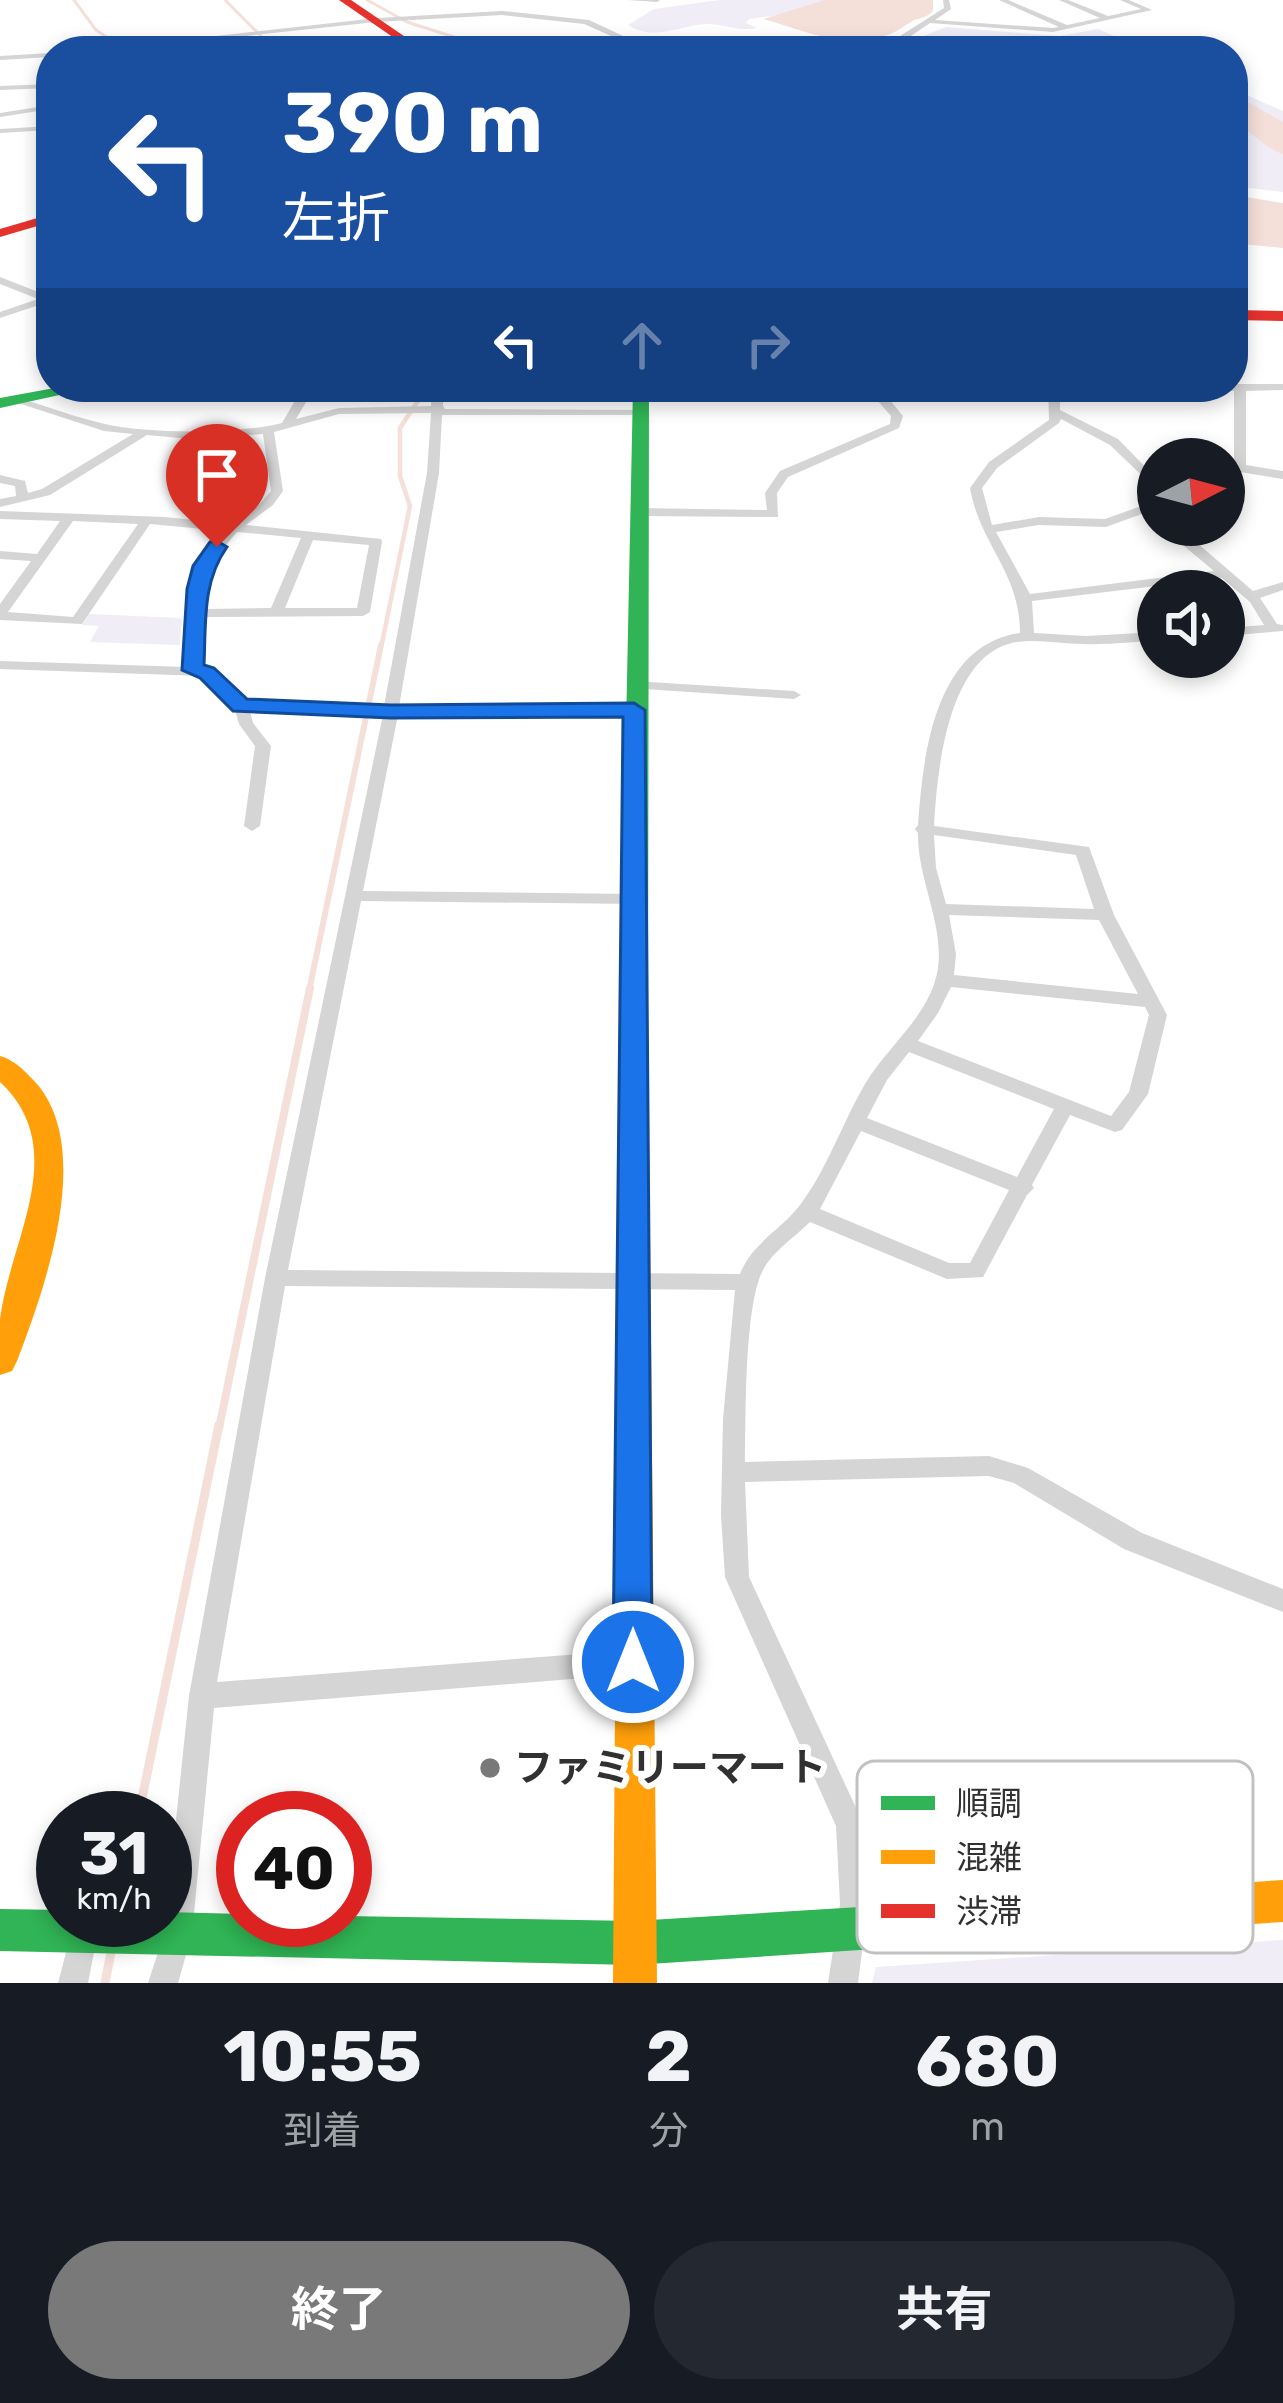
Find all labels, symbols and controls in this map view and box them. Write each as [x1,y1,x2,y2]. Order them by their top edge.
text: 390 m [282,73,543,173]
icon: left [84,84,240,240]
text: 左折 [282,187,390,251]
icon: left [483,312,549,378]
icon: ahead [609,312,675,378]
icon: right [735,312,801,378]
pin [166,424,268,547]
north arrow [1137,438,1245,546]
map controls [1137,438,1245,678]
icon: arrive [184,442,250,508]
button: sound [1137,570,1245,678]
position arrow [570,1599,696,1725]
place label: ファミリーマート [514,1745,826,1791]
marker: ファミリーマート [477,1755,503,1781]
legend [857,1761,1253,1953]
text: 順調 [956,1784,1022,1823]
speed limit sign: 40 [216,1791,372,1947]
text: 31 [80,1818,148,1889]
text: 混雑 [956,1838,1022,1877]
text: km/h [77,1881,151,1917]
text: 渋滞 [956,1892,1022,1931]
text: 10:55 [223,2014,422,2099]
text: 2 [645,2014,692,2099]
text: 680 [915,2019,1060,2104]
text: m [970,2104,1005,2150]
text: 到着 [284,2108,362,2154]
text: 分 [649,2108,688,2154]
button: 終了 [48,2241,630,2379]
button: 共有 [654,2241,1235,2379]

